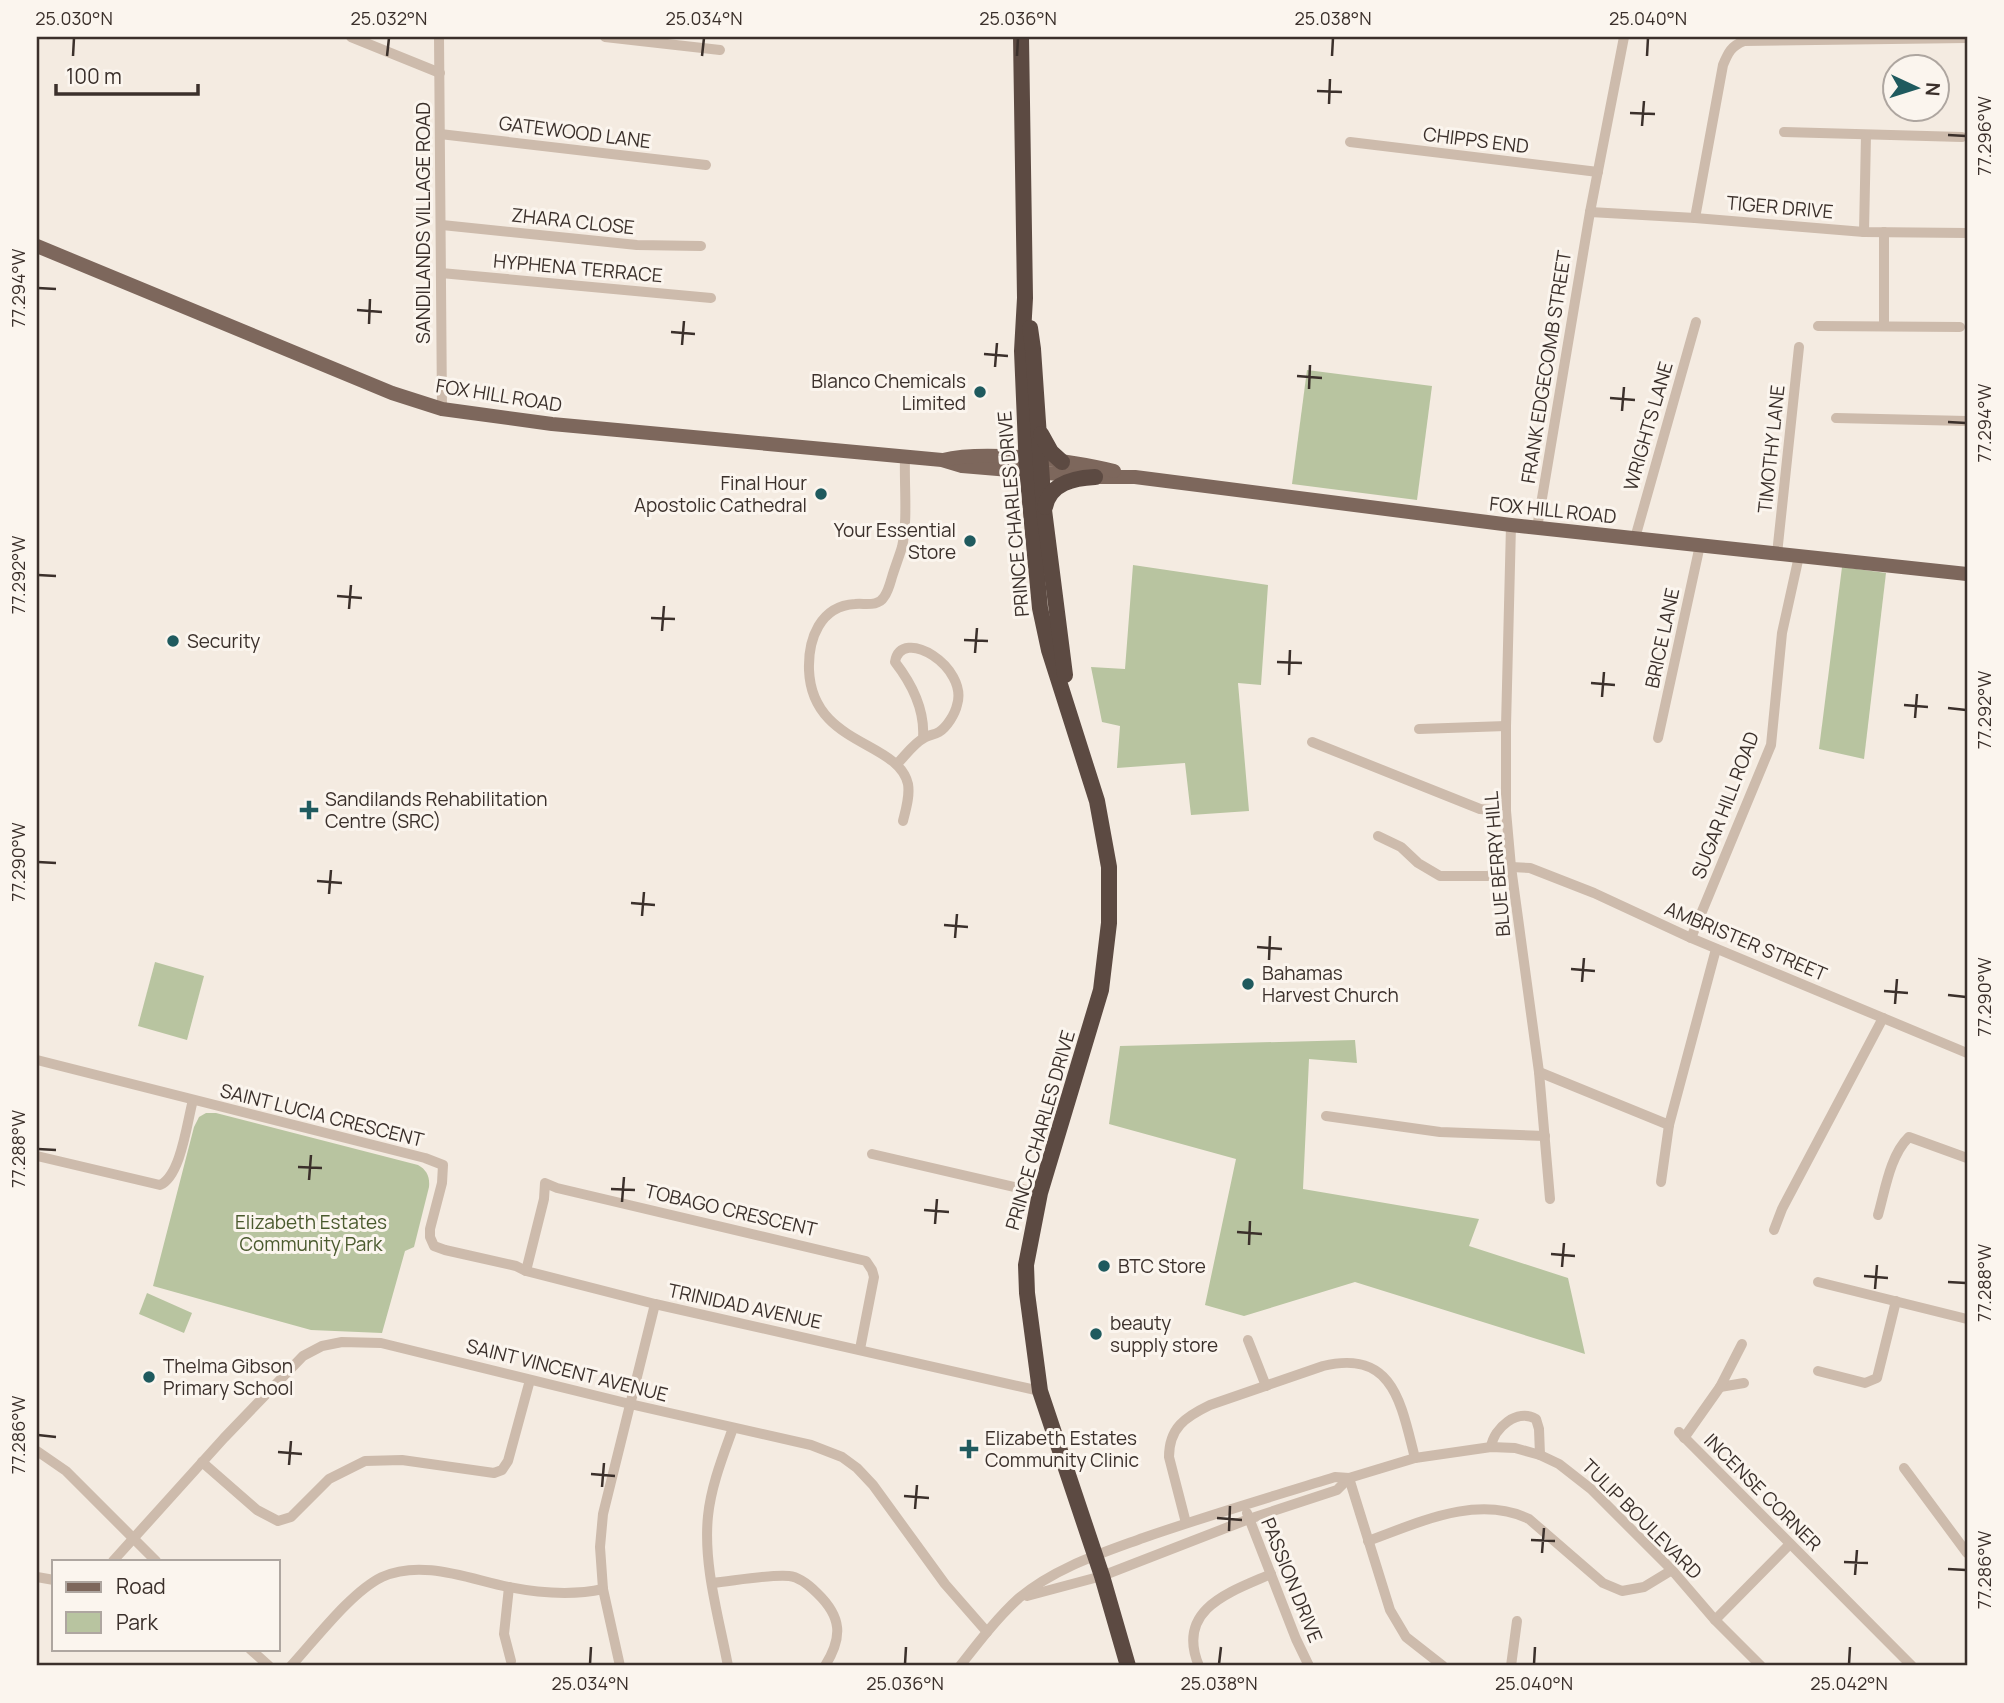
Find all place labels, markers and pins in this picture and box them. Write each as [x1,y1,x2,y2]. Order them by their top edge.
place label: Blanco Chemicals Limited [811,368,966,416]
marker: Blanco Chemicals Limited [972,384,988,400]
place label: Final Hour Apostolic Cathedral [634,470,807,518]
marker: Final Hour Apostolic Cathedral [813,486,829,502]
place label: Your Essential Store [834,517,956,565]
marker: Your Essential Store [962,533,978,549]
place label: Security [187,628,260,654]
marker: Security [165,633,181,649]
place label: Sandilands Rehabilitation Centre (SRC) [325,786,548,834]
marker: Sandilands Rehabilitation Centre (SRC) [299,800,319,820]
place label: Bahamas Harvest Church [1262,960,1399,1008]
marker: Bahamas Harvest Church [1240,976,1256,992]
place label: BTC Store [1118,1253,1206,1279]
marker: BTC Store [1096,1258,1112,1274]
place label: beauty supply store [1110,1310,1218,1358]
marker: beauty supply store [1088,1326,1104,1342]
place label: Thelma Gibson Primary School [163,1353,293,1401]
marker: Thelma Gibson Primary School [141,1369,157,1385]
place label: Elizabeth Estates Community Clinic [985,1425,1139,1473]
marker: Elizabeth Estates Community Clinic [959,1439,979,1459]

